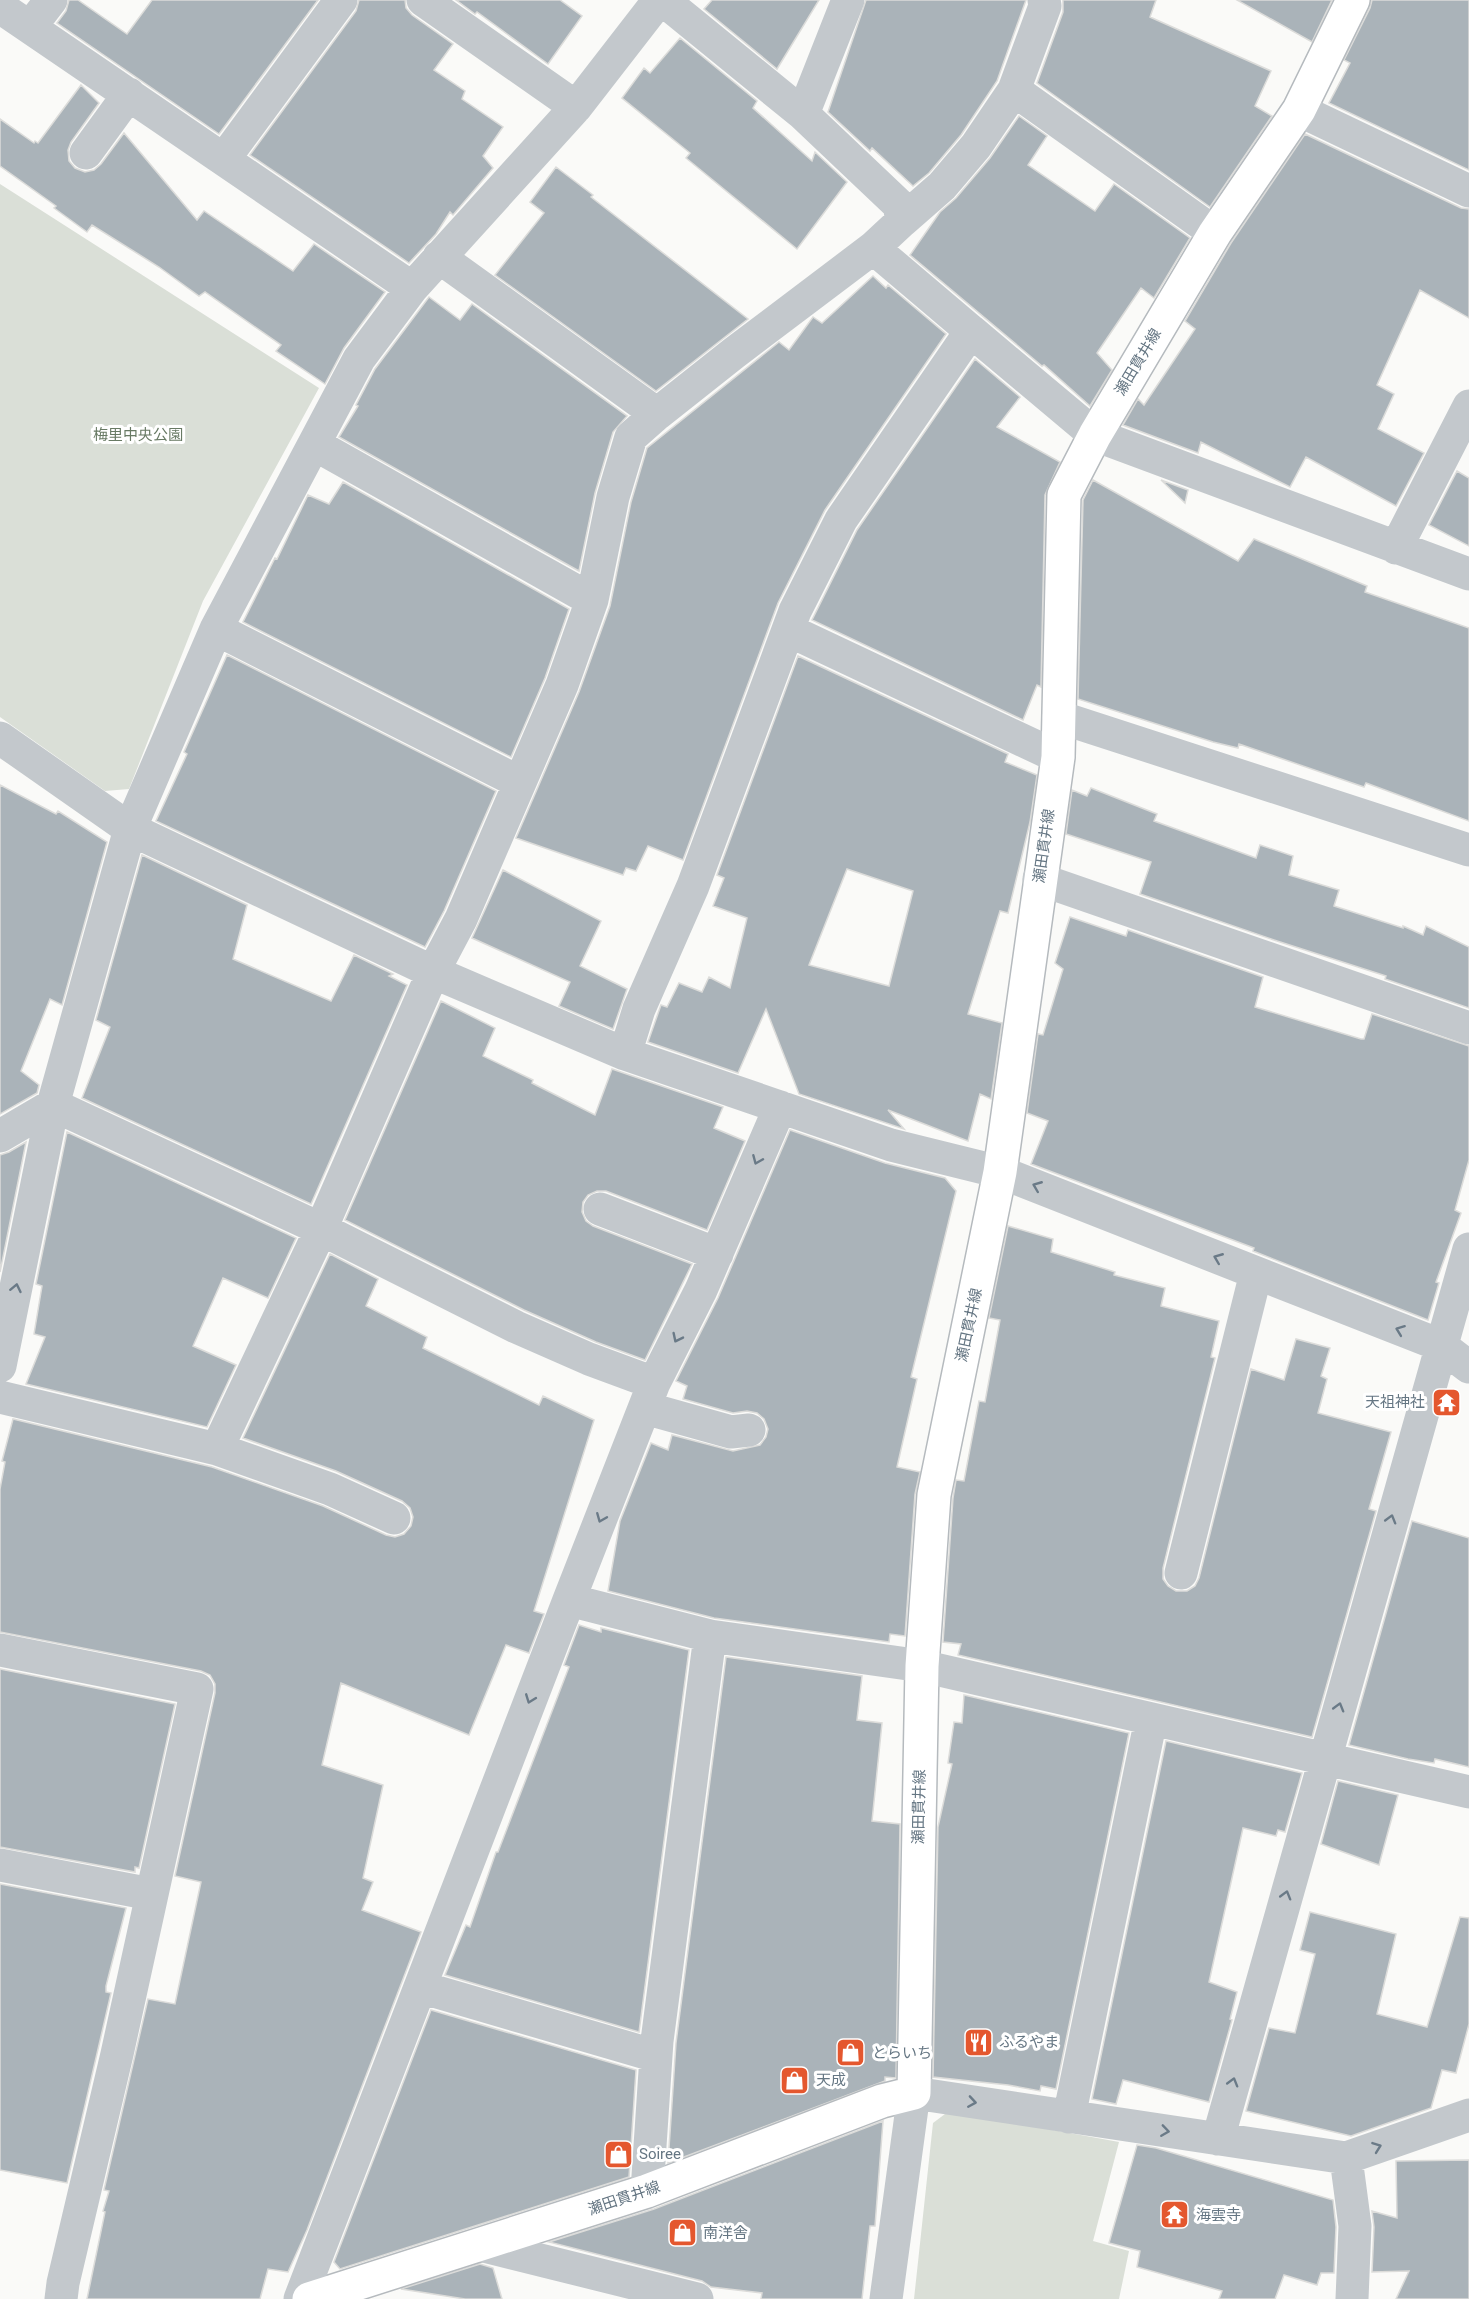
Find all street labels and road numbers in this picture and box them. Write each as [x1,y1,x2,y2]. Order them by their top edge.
street label: 瀬田貫井線 [1111,325,1165,399]
street label: 瀬田貫井線 [1030,808,1058,884]
street label: 瀬田貫井線 [952,1286,986,1364]
street label: 瀬田貫井線 [909,1769,929,1845]
street label: 瀬田貫井線 [586,2177,662,2219]

